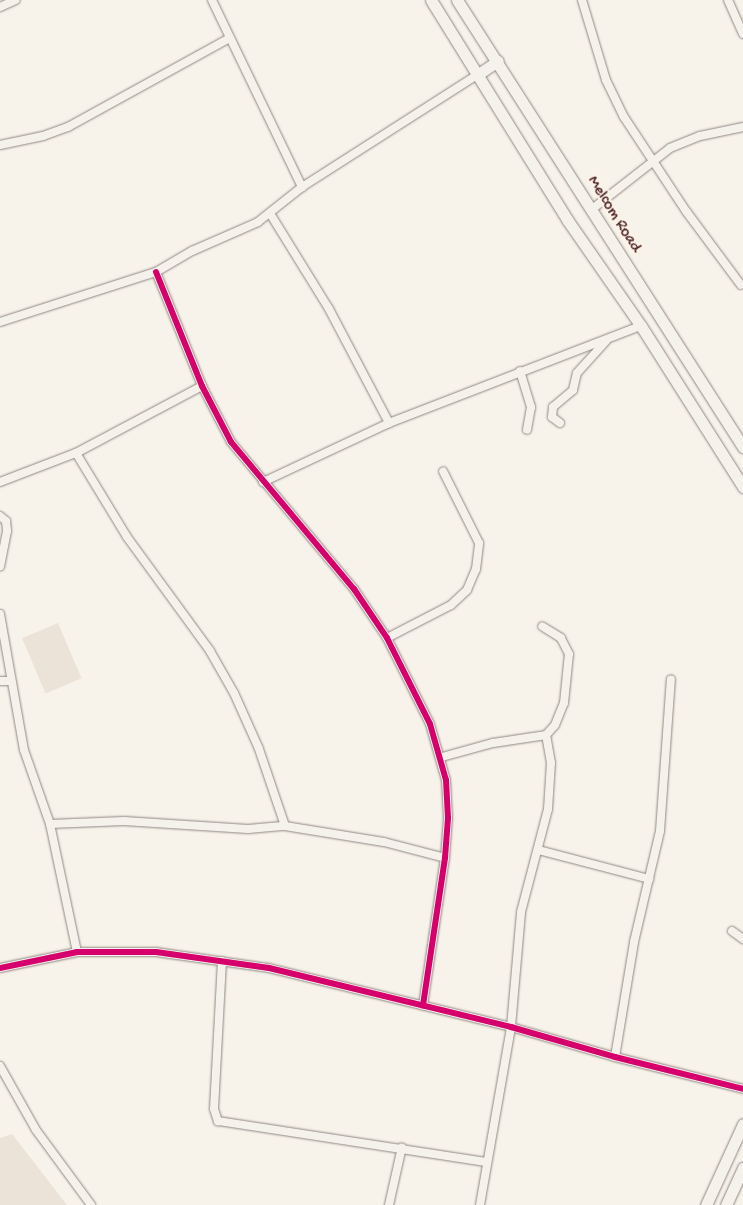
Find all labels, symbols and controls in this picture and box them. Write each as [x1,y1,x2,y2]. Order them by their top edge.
street label: Melcom Road [582,173,644,257]

